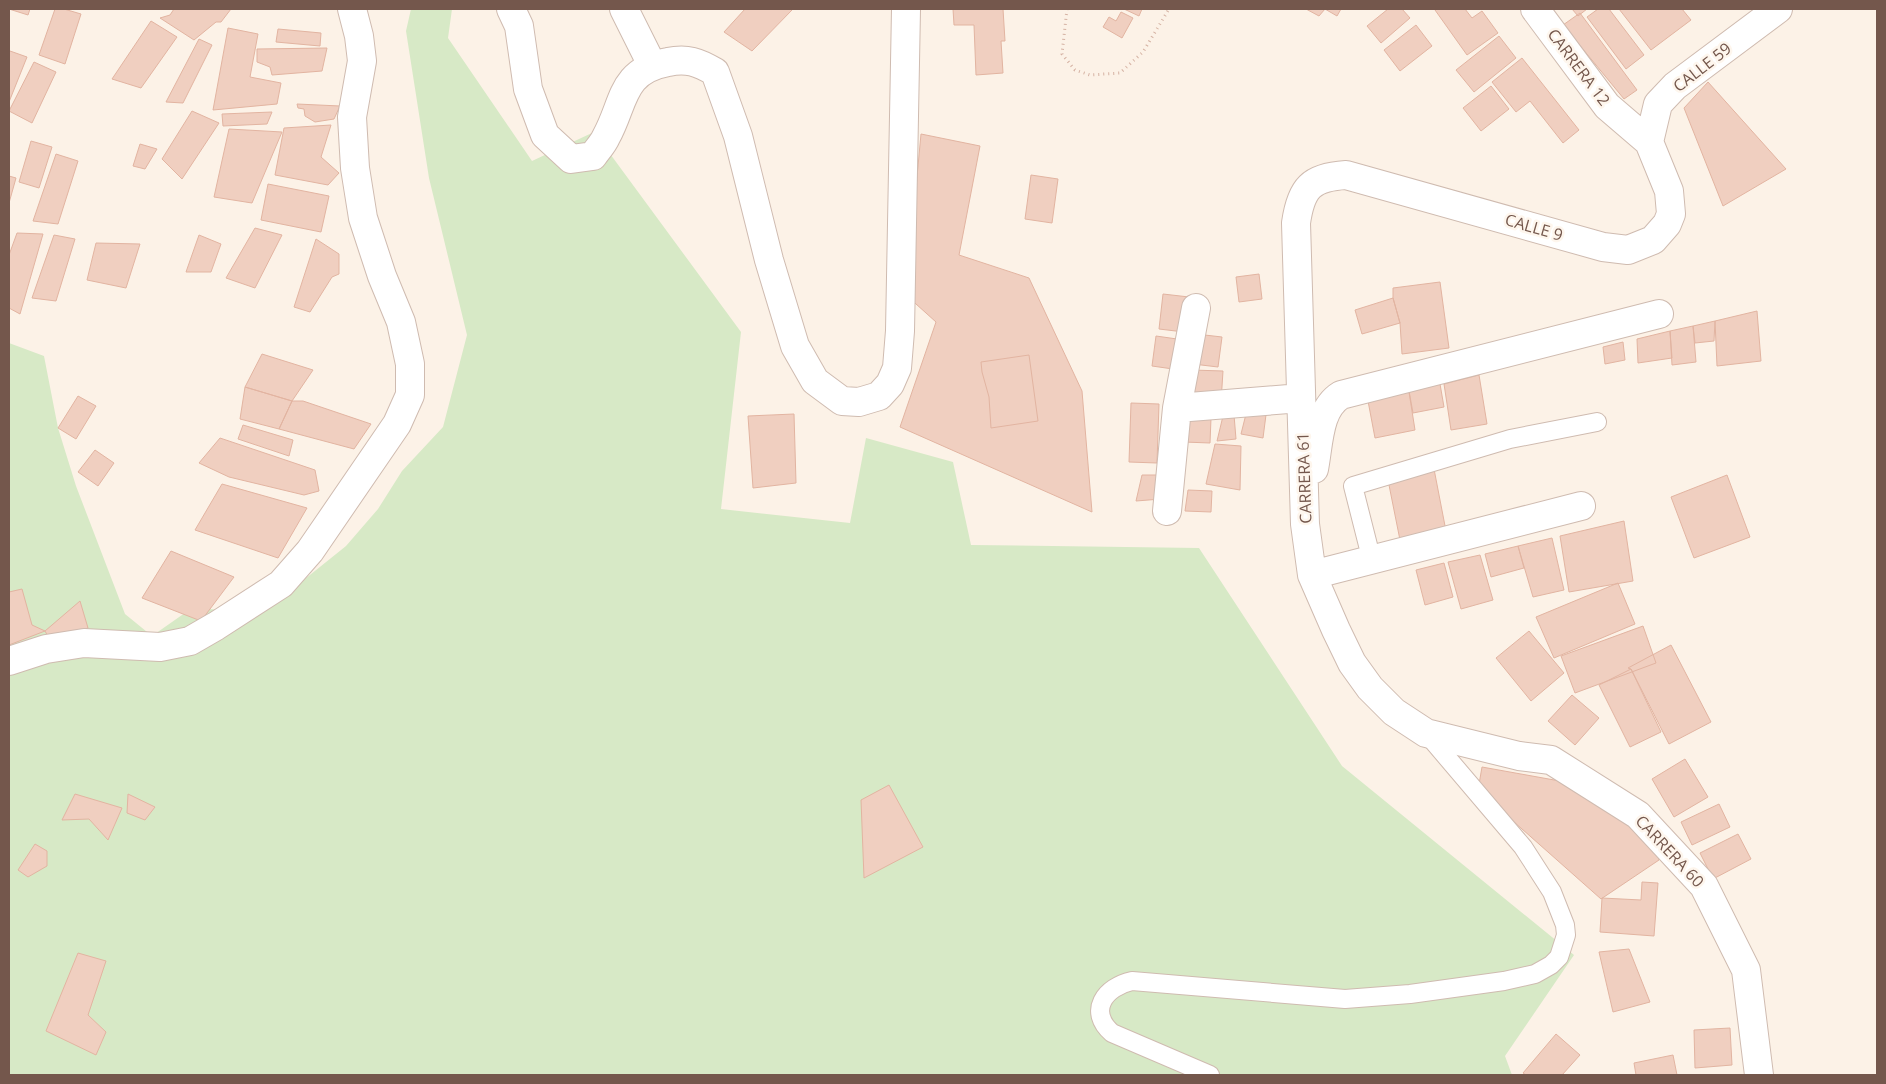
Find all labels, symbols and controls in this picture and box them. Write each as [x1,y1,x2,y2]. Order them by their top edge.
street label: CARRERA 12 [1543,24,1615,110]
street label: CALLE 59 [1668,37,1736,97]
street label: CALLE 9 [1503,208,1565,246]
street label: CARRERA 61 [1291,432,1317,524]
street label: CARRERA 60 [1631,810,1709,892]

